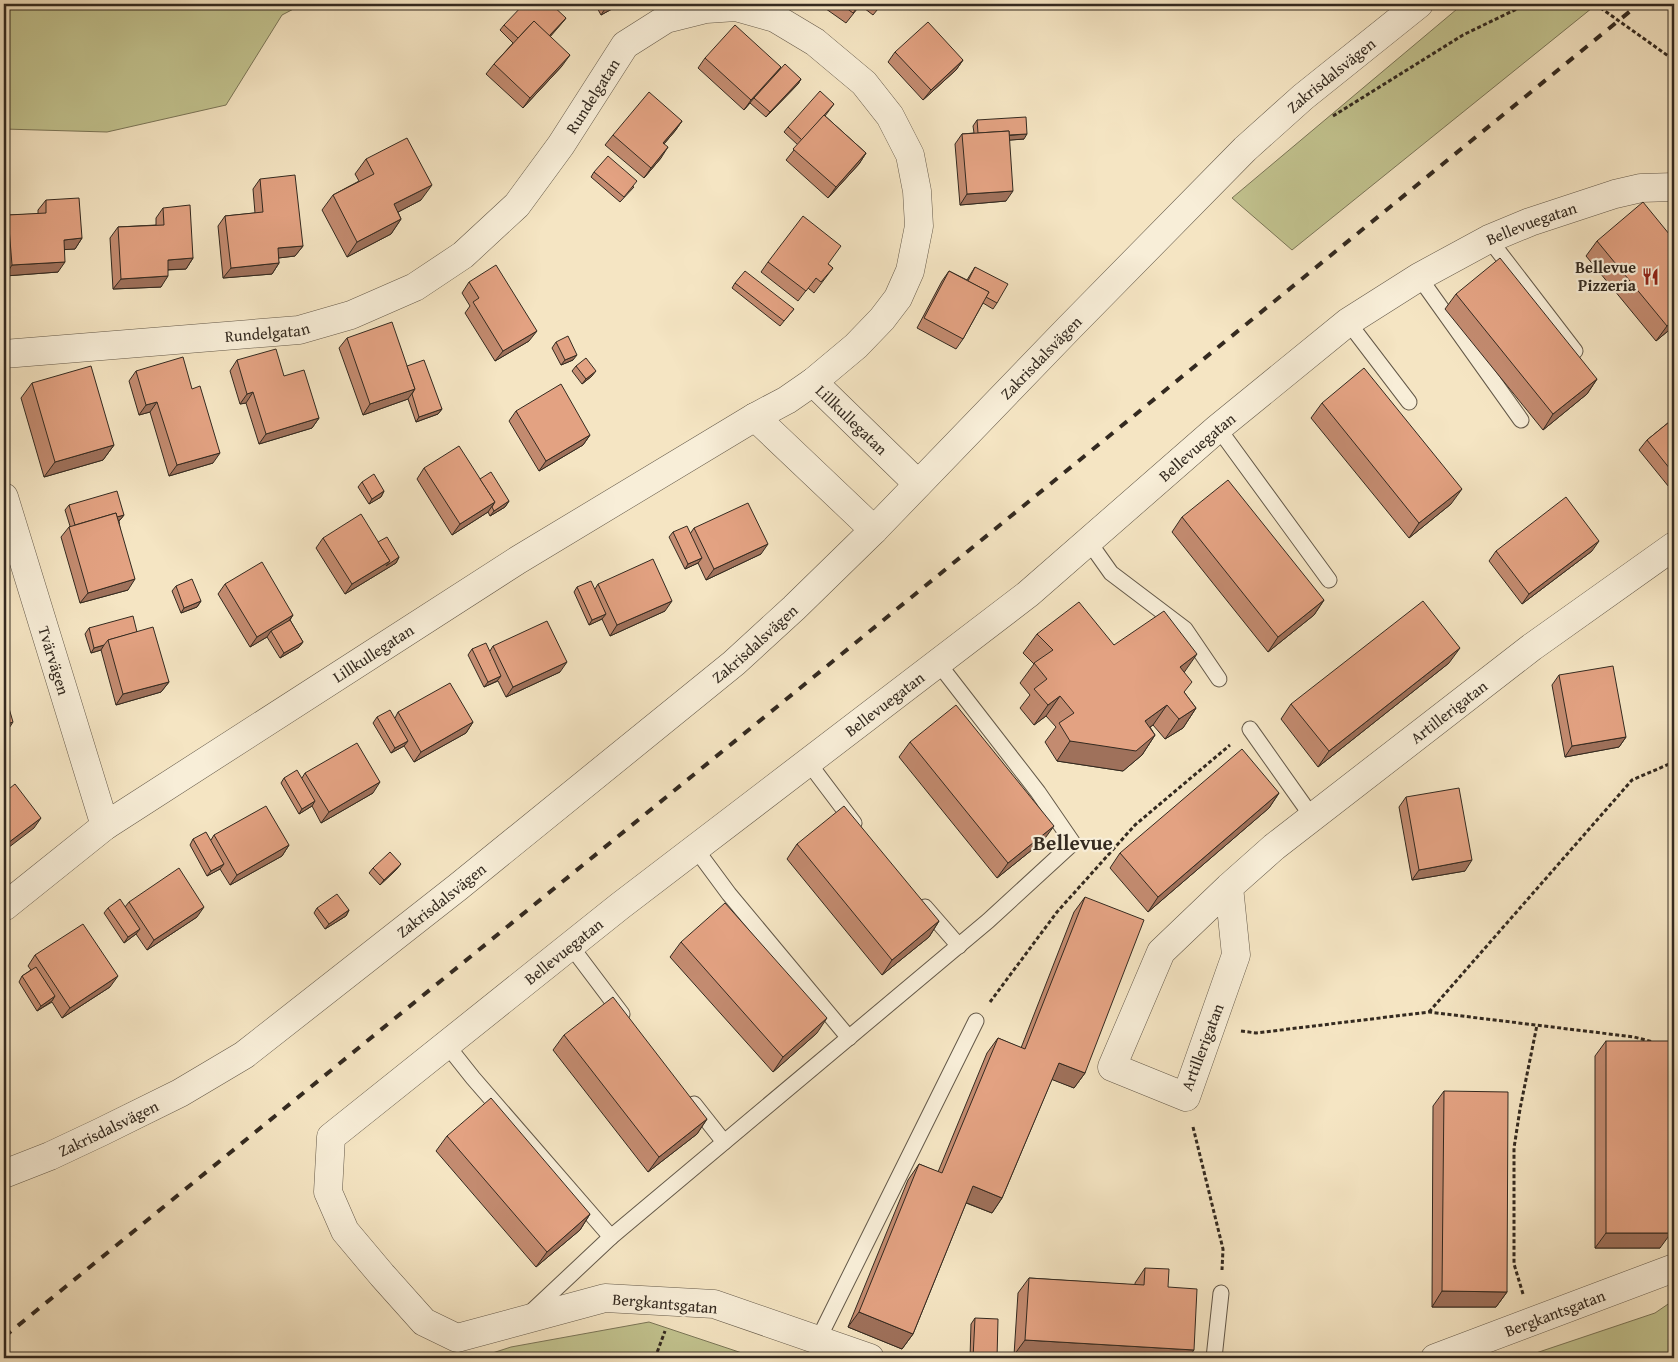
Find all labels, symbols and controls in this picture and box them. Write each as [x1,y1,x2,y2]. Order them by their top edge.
street label: Zakrisdalsvägen [1281,32,1380,119]
street label: Rundelgatan [559,53,626,138]
street label: Bellevuegatan [1482,195,1580,251]
place label: Bellevue Pizzeria [1575,255,1637,297]
restaurant icon: Bellevue Pizzeria [1640,266,1660,286]
street label: Zakrisdalsvägen [994,310,1087,405]
street label: Rundelgatan [224,316,313,348]
street label: Lillkullegatan [810,379,893,460]
street label: Bellevuegatan [1153,407,1240,487]
street label: Zakrisdalsvägen [706,598,803,689]
street label: Lillkullegatan [328,618,418,688]
street label: Tvärvägen [32,623,76,698]
street label: Bellevuegatan [839,666,929,742]
street label: Artillerigatan [1405,674,1492,749]
district label: Bellevue [1033,827,1113,858]
street label: Zakrisdalsvägen [391,857,491,943]
street label: Bellevuegatan [519,912,608,990]
street label: Artillerigatan [1174,1000,1230,1094]
street label: Zakrisdalsvägen [54,1094,162,1162]
street label: Bergkantsgatan [1501,1283,1608,1343]
street label: Bergkantsgatan [611,1286,719,1320]

